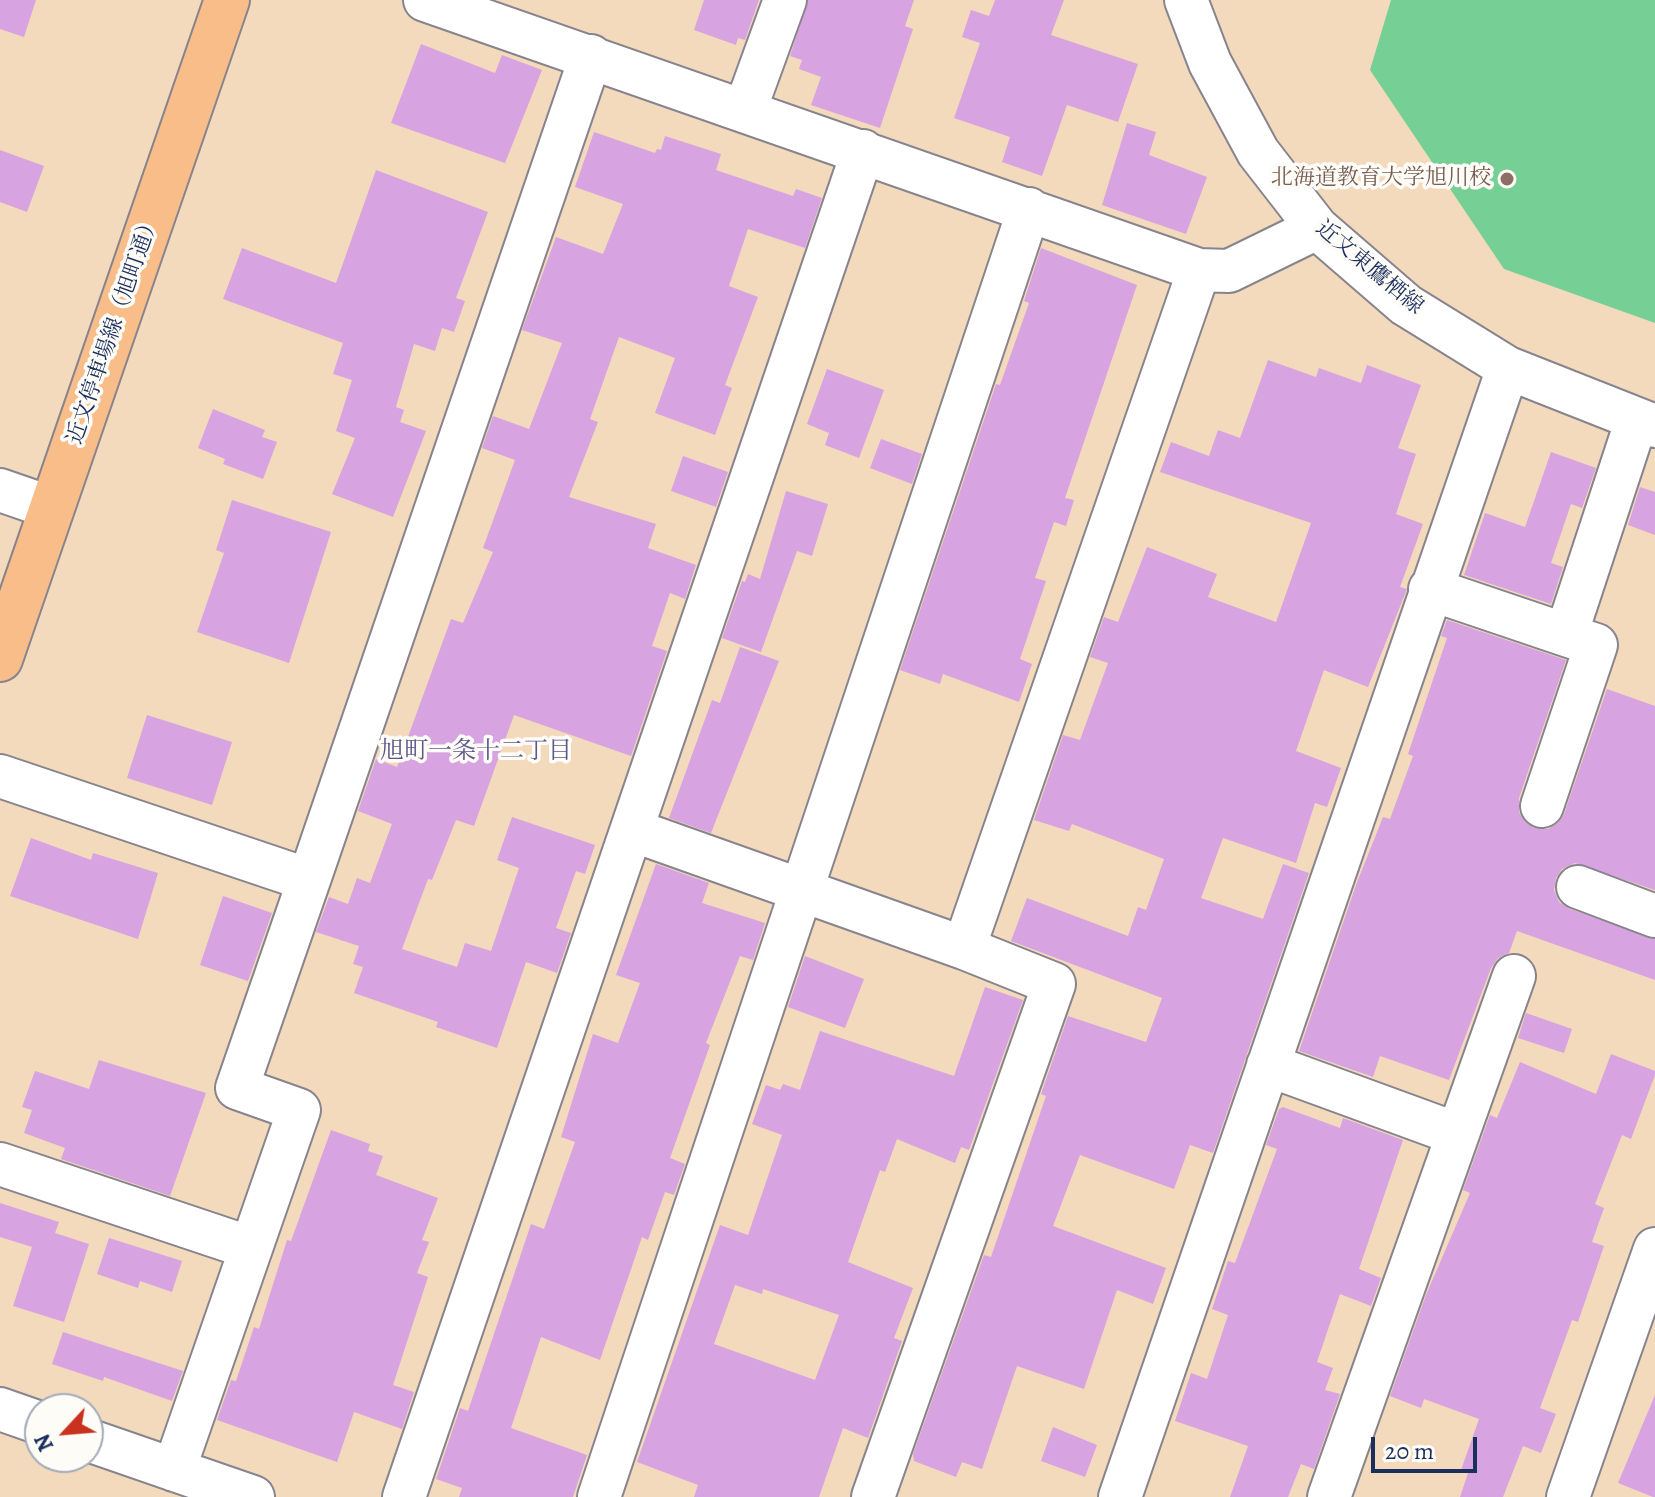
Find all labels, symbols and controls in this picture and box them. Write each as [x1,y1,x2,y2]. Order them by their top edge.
place label: 北海道教育大学旭川校 [1271,166,1491,192]
marker: 北海道教育大学旭川校 [1498,170,1516,188]
street label: 近文停車場線（旭町通） [62,210,166,448]
street label: 近文東鷹栖線 [1310,215,1428,321]
district label: 旭町一条十二丁目 [380,738,572,766]
north arrow [24,1393,104,1473]
scale bar [1375,1421,1481,1471]
text: N [27,1429,61,1456]
text: 20 m [1385,1435,1434,1467]

